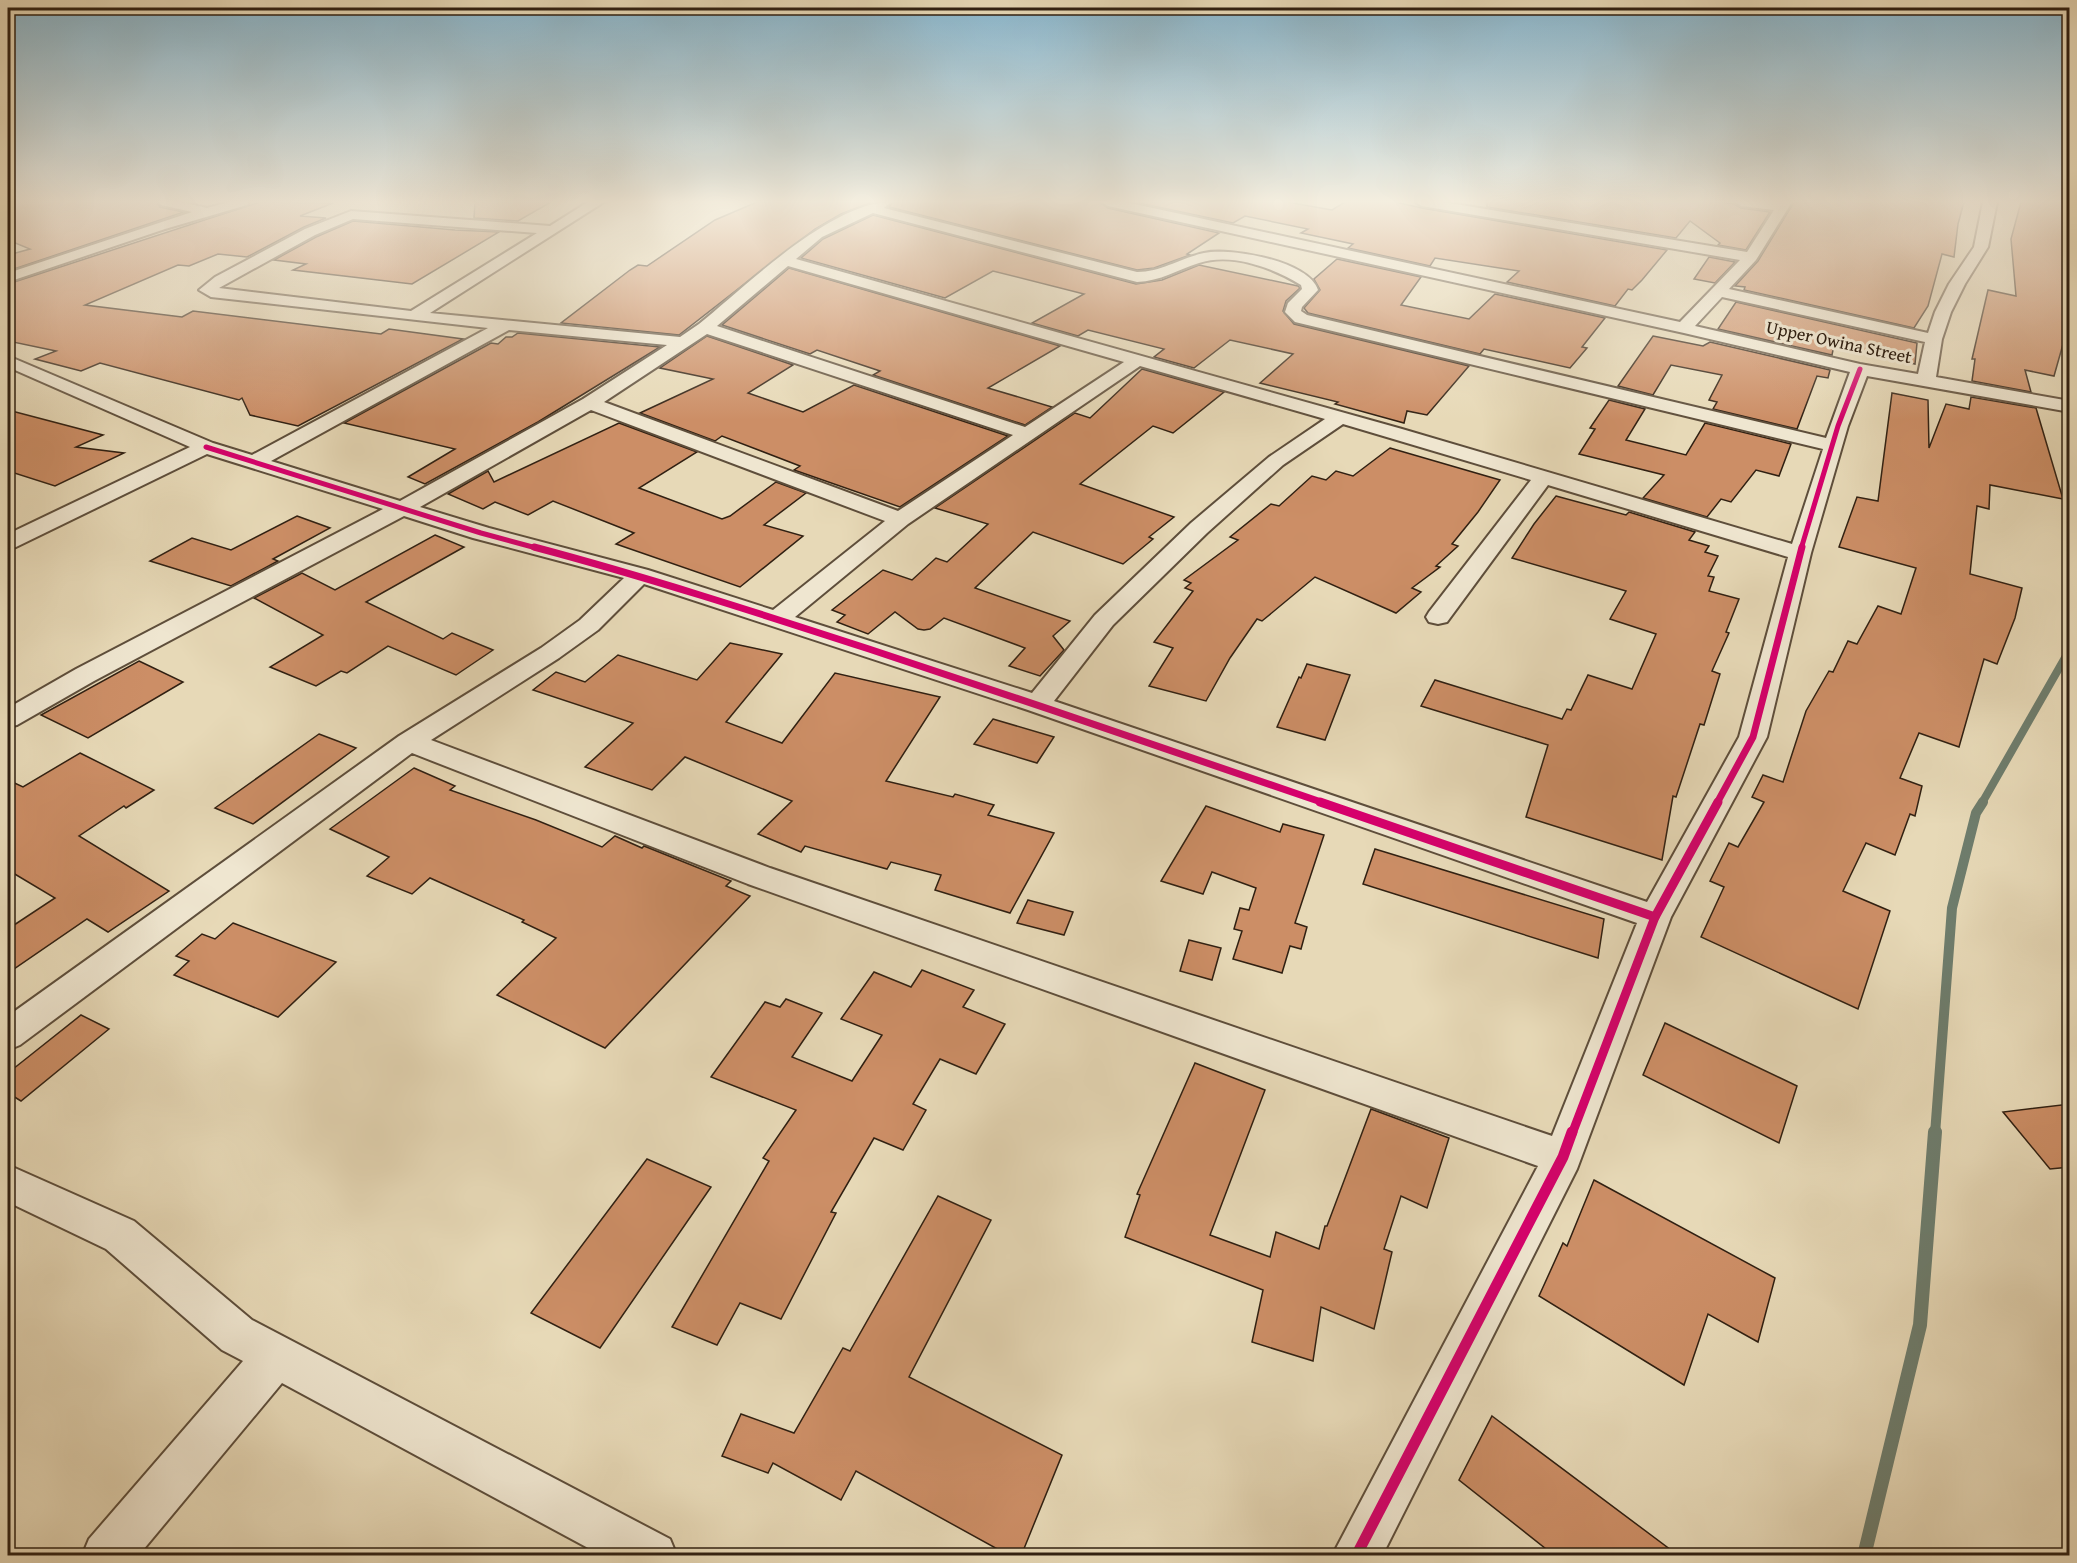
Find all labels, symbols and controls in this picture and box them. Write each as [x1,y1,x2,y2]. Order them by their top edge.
street label: Upper Owina Street [1764,313,1915,370]

